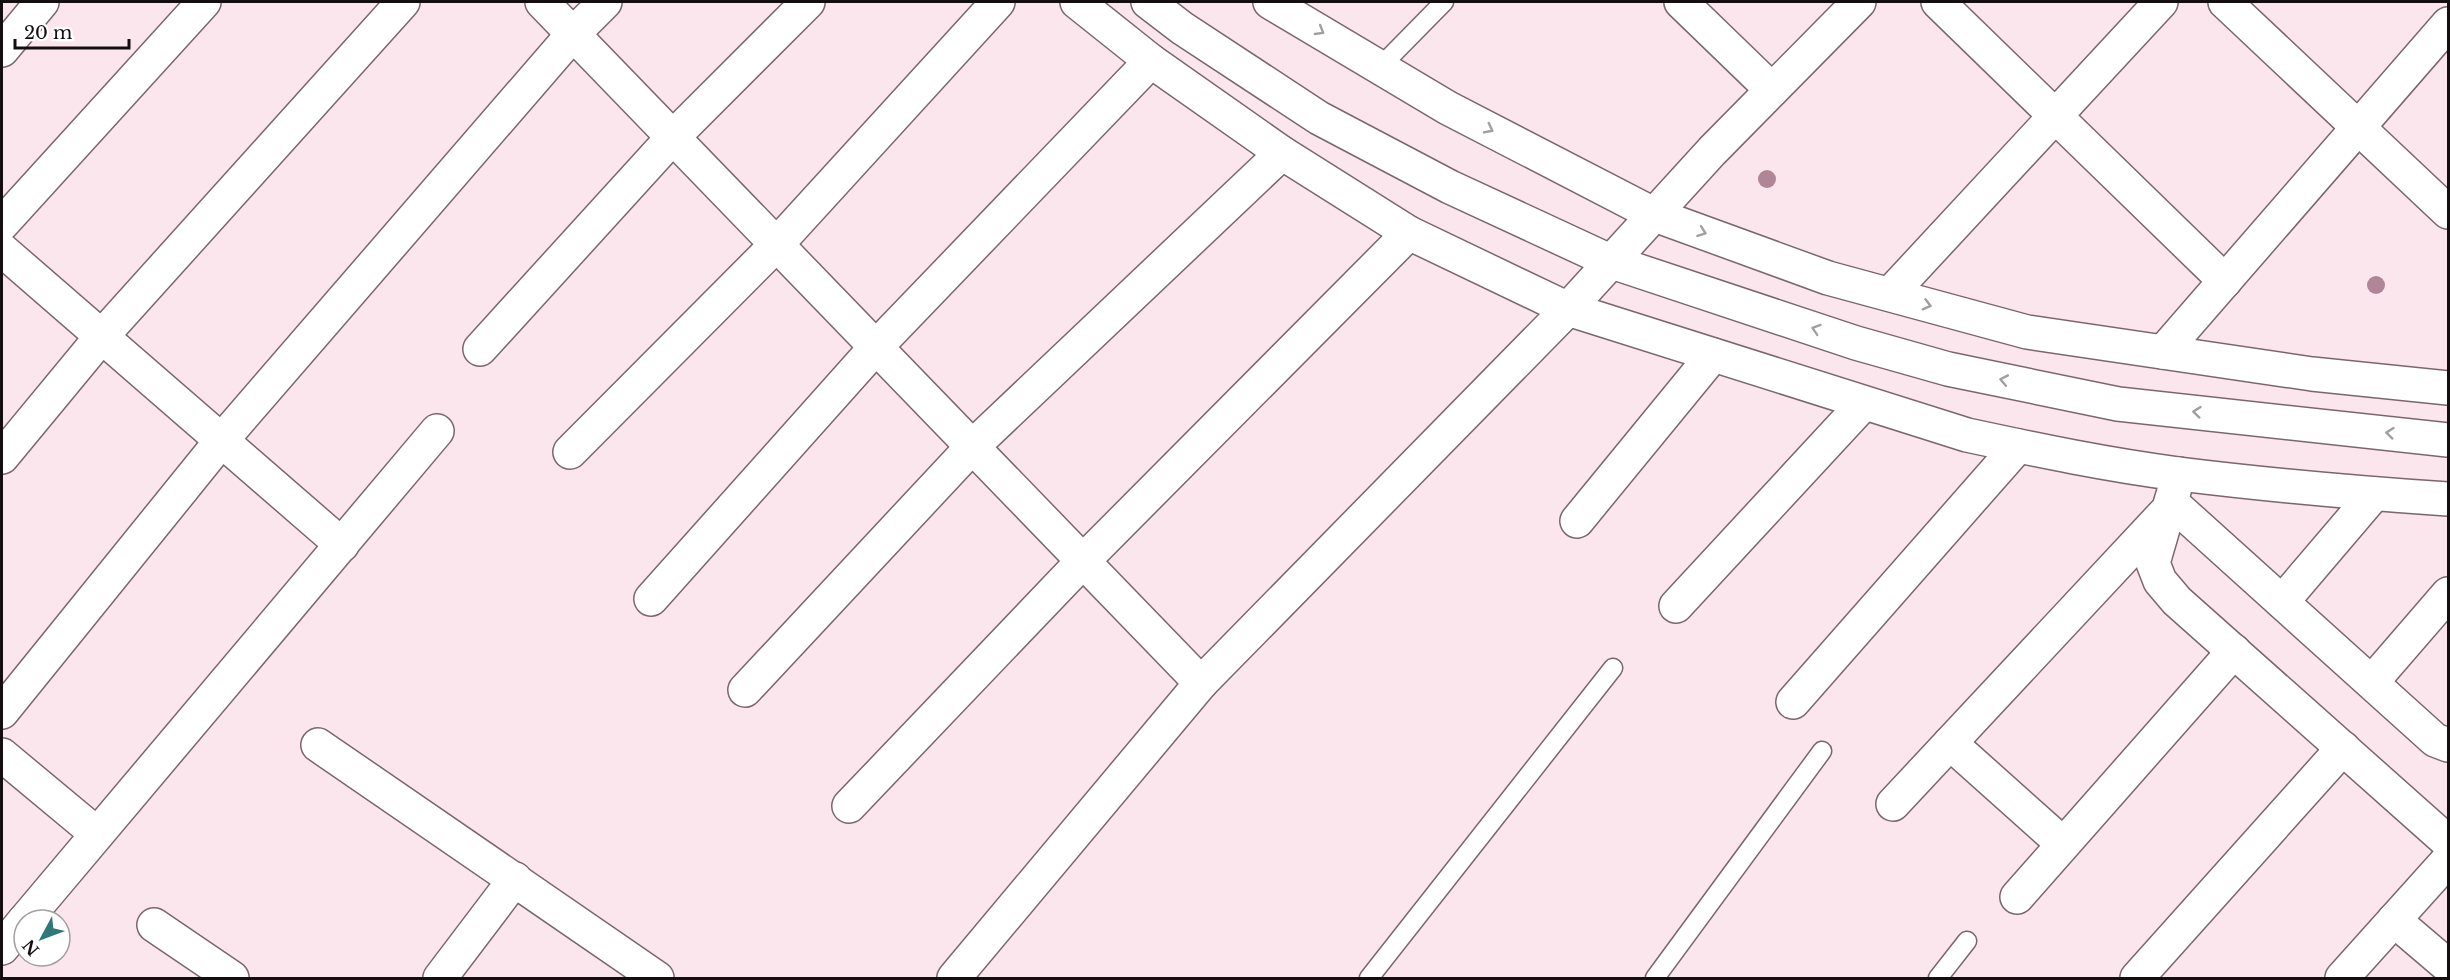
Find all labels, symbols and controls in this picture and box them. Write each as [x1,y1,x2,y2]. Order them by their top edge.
scale bar [15,12,129,50]
text: 20 m [24,22,72,44]
one-way arrow [1314,24,1324,36]
one-way arrow [1482,122,1493,133]
one-way arrow [1696,224,1707,237]
one-way arrow [1922,297,1932,310]
one-way arrow [1811,324,1822,337]
one-way arrow [2000,374,2010,387]
one-way arrow [2192,406,2201,419]
one-way arrow [2386,428,2395,440]
north arrow [12,908,72,968]
text: N [18,936,43,960]

